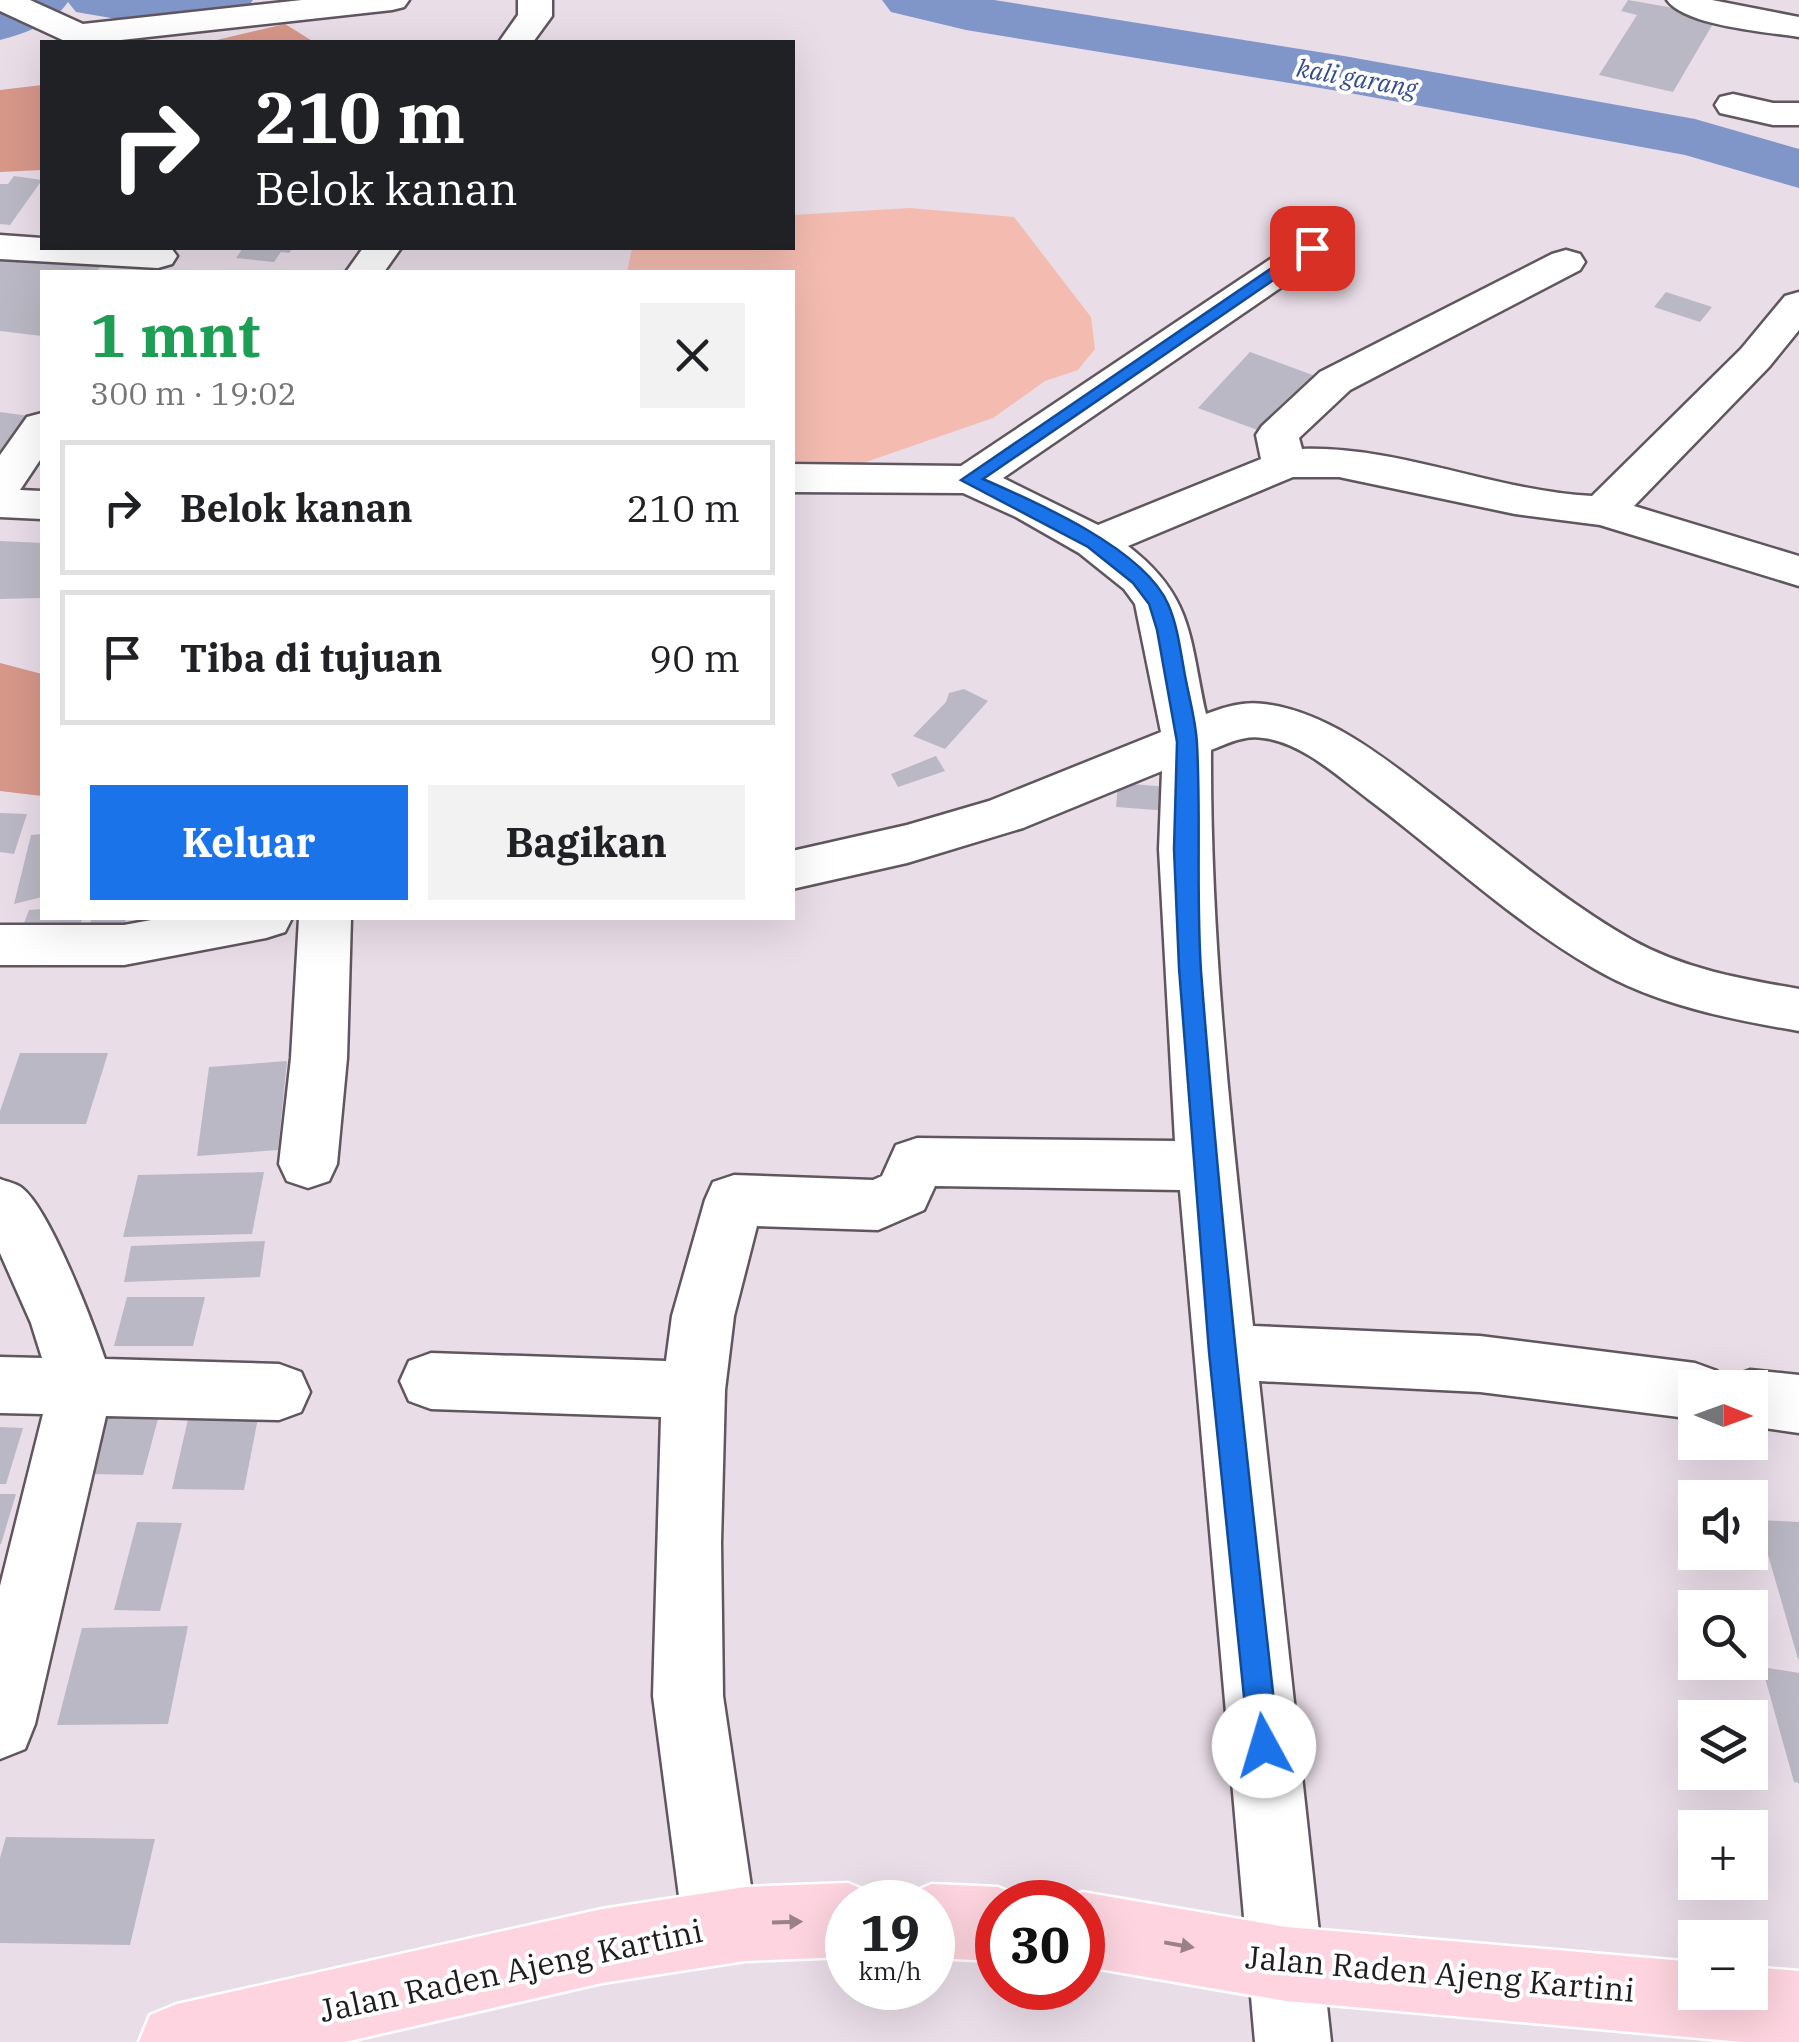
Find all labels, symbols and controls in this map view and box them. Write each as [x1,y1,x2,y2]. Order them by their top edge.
water label: kali garang [1294,51,1421,105]
text: 210 m [255,71,465,162]
icon: right [90,80,220,210]
text: Belok kanan [255,159,518,217]
pin [1270,206,1355,291]
icon: arrive [1285,221,1340,276]
text: 1 mnt [90,295,260,374]
button: close [640,303,745,408]
text: 300 m · 19:02 [90,372,297,414]
icon: right [95,480,150,535]
text: Belok kanan [180,483,413,532]
text: 210 m [627,483,740,532]
icon: arrive [95,630,150,685]
text: Tiba di tujuan [180,633,442,682]
text: 90 m [649,633,740,682]
button: Keluar [90,785,408,900]
button: Bagikan [428,785,745,900]
north arrow [1678,1370,1768,1460]
map controls [1678,1370,1768,2010]
button: sound [1678,1480,1768,1570]
button: search [1678,1590,1768,1680]
position arrow [1212,1694,1316,1798]
button: layers [1678,1700,1768,1790]
button: + [1678,1810,1768,1900]
speed limit sign: 30 [975,1880,1105,2010]
text: 19 [860,1900,920,1965]
street label: Jalan Raden Ajeng Kartini [315,1909,706,2031]
one-way arrow [772,1914,804,1930]
button: − [1678,1920,1768,2010]
street label: Jalan Raden Ajeng Kartini [1244,1935,1636,2011]
one-way arrow [1163,1938,1195,1953]
text: km/h [858,1954,922,1987]

